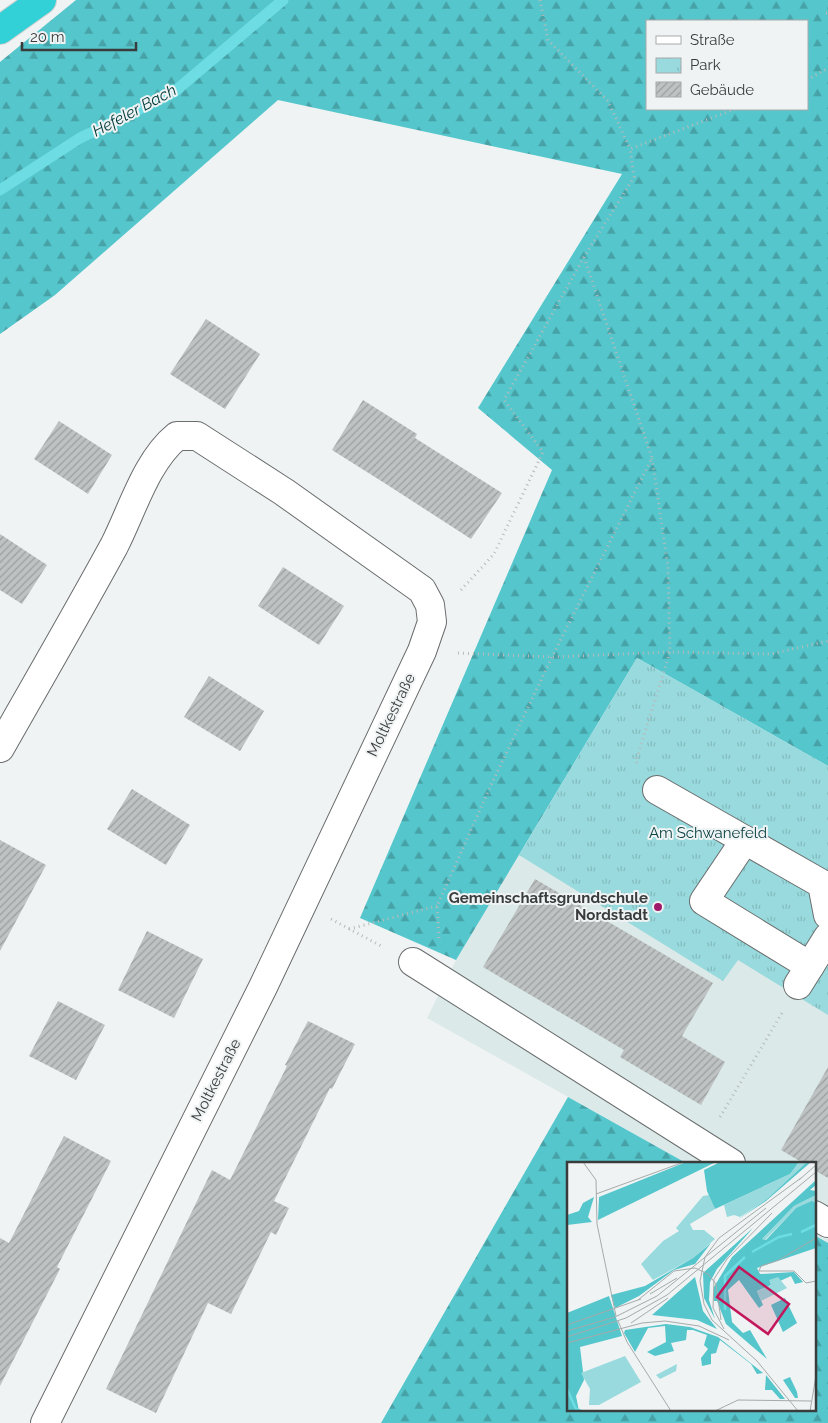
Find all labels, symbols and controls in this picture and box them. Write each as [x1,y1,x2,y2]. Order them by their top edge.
scale bar [22,20,136,52]
legend [646,20,808,110]
text: 20 m [30,28,65,46]
text: Straße [690,31,735,49]
text: Park [690,56,721,74]
water label: Hefeler Bach [89,80,179,140]
text: Gebäude [690,81,754,99]
street label: Moltkestraße [363,670,419,759]
park label: Am Schwanefeld [649,824,767,842]
place label: Gemeinschaftsgrundschule Nordstadt [449,889,648,924]
marker: Gemeinschaftsgrundschule Nordstadt [652,901,664,913]
street label: Moltkestraße [188,1036,245,1124]
inset map [567,1162,816,1410]

